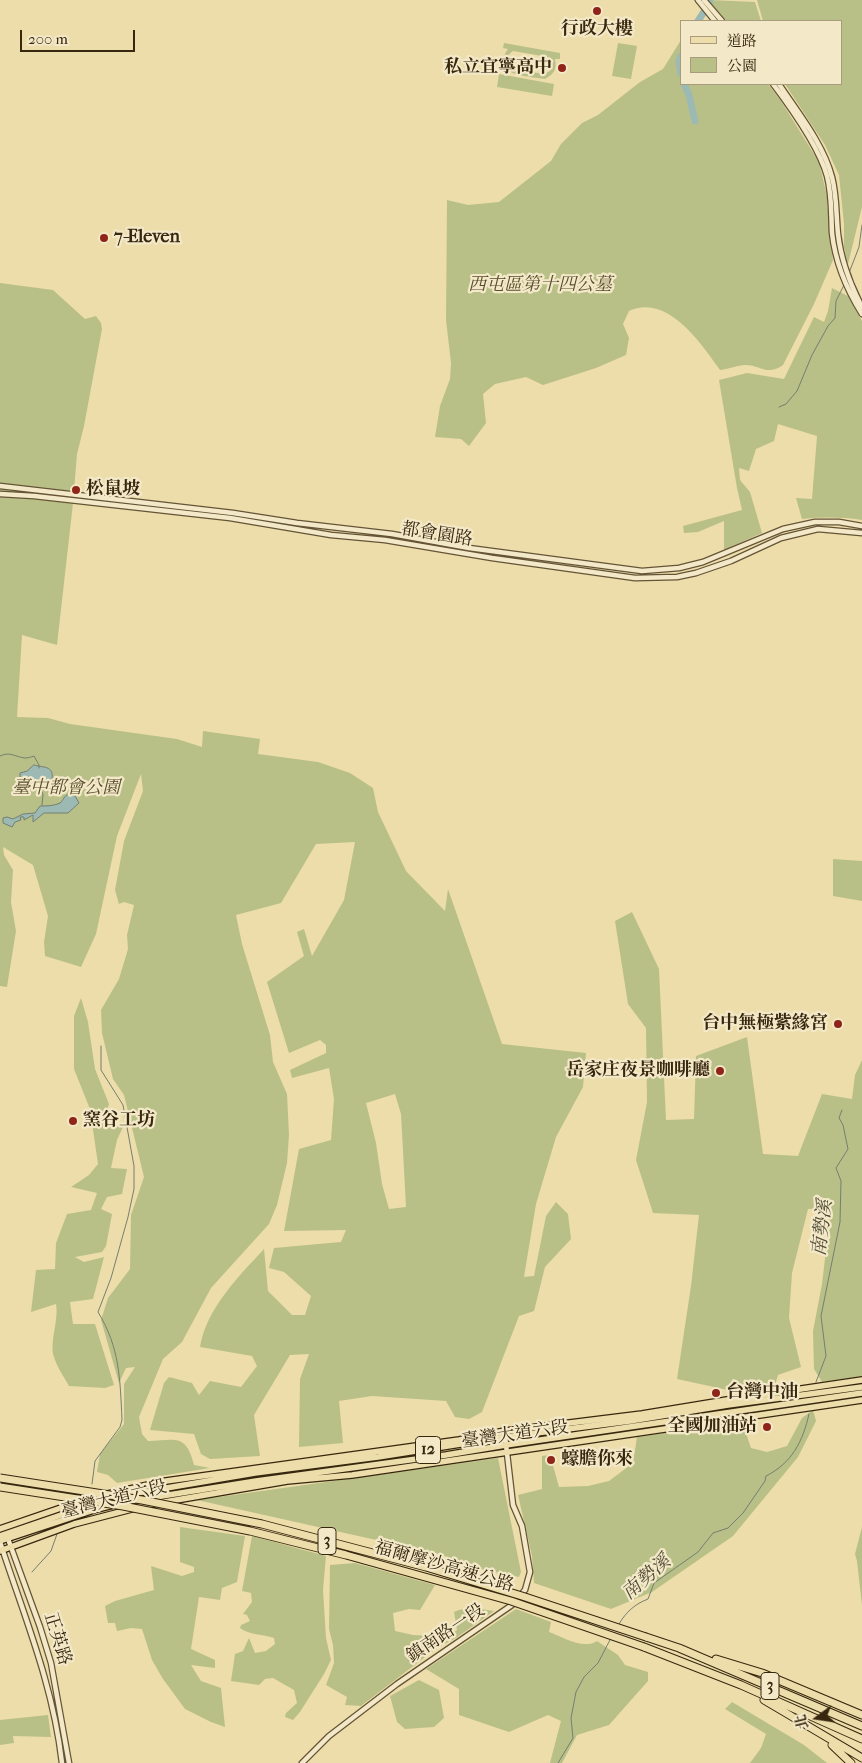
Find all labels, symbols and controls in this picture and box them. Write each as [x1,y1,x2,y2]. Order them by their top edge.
marker: 行政大樓 [591,5,603,17]
place label: 行政大樓 [561,19,633,41]
scale bar [22,20,138,52]
legend [680,20,842,85]
text: 200 m [28,30,68,48]
text: 道路 [727,32,757,50]
place label: 私立宜寧高中 [444,57,552,79]
text: 公園 [727,57,757,75]
marker: 私立宜寧高中 [556,62,568,74]
place label: 7-Eleven [114,227,180,249]
marker: 7-Eleven [98,232,110,244]
park label: 西屯區第十四公墓 [468,275,612,297]
place label: 松鼠坡 [86,479,140,501]
marker: 松鼠坡 [70,484,82,496]
street label: 都會園路 [400,519,474,551]
park label: 臺中都會公園 [12,778,120,800]
place label: 台中無極紫緣宮 [702,1013,828,1035]
marker: 台中無極紫緣宮 [832,1018,844,1030]
place label: 岳家庄夜景咖啡廳 [566,1060,710,1082]
marker: 岳家庄夜景咖啡廳 [714,1065,726,1077]
place label: 窯谷工坊 [83,1110,155,1132]
marker: 窯谷工坊 [67,1115,79,1127]
water label: 南勢溪 [808,1198,838,1258]
place label: 台灣中油 [726,1382,798,1404]
marker: 台灣中油 [710,1387,722,1399]
place label: 全國加油站 [667,1416,757,1438]
street label: 臺灣大道六段 [460,1417,570,1453]
marker: 全國加油站 [761,1421,773,1433]
road number: 12 [416,1436,440,1464]
place label: 蠔膽你來 [561,1449,633,1471]
marker: 蠔膽你來 [545,1454,557,1466]
street label: 臺灣大道六段 [59,1476,169,1524]
road number: 3 [318,1528,336,1554]
street label: 福爾摩沙高速公路 [372,1537,516,1597]
water label: 南勢溪 [618,1551,676,1605]
street label: 鎮南路一段 [403,1600,489,1668]
street label: 正英路 [39,1610,75,1668]
road number: 3 [761,1672,779,1700]
north arrow [792,1693,842,1743]
text: 北 [792,1713,812,1731]

